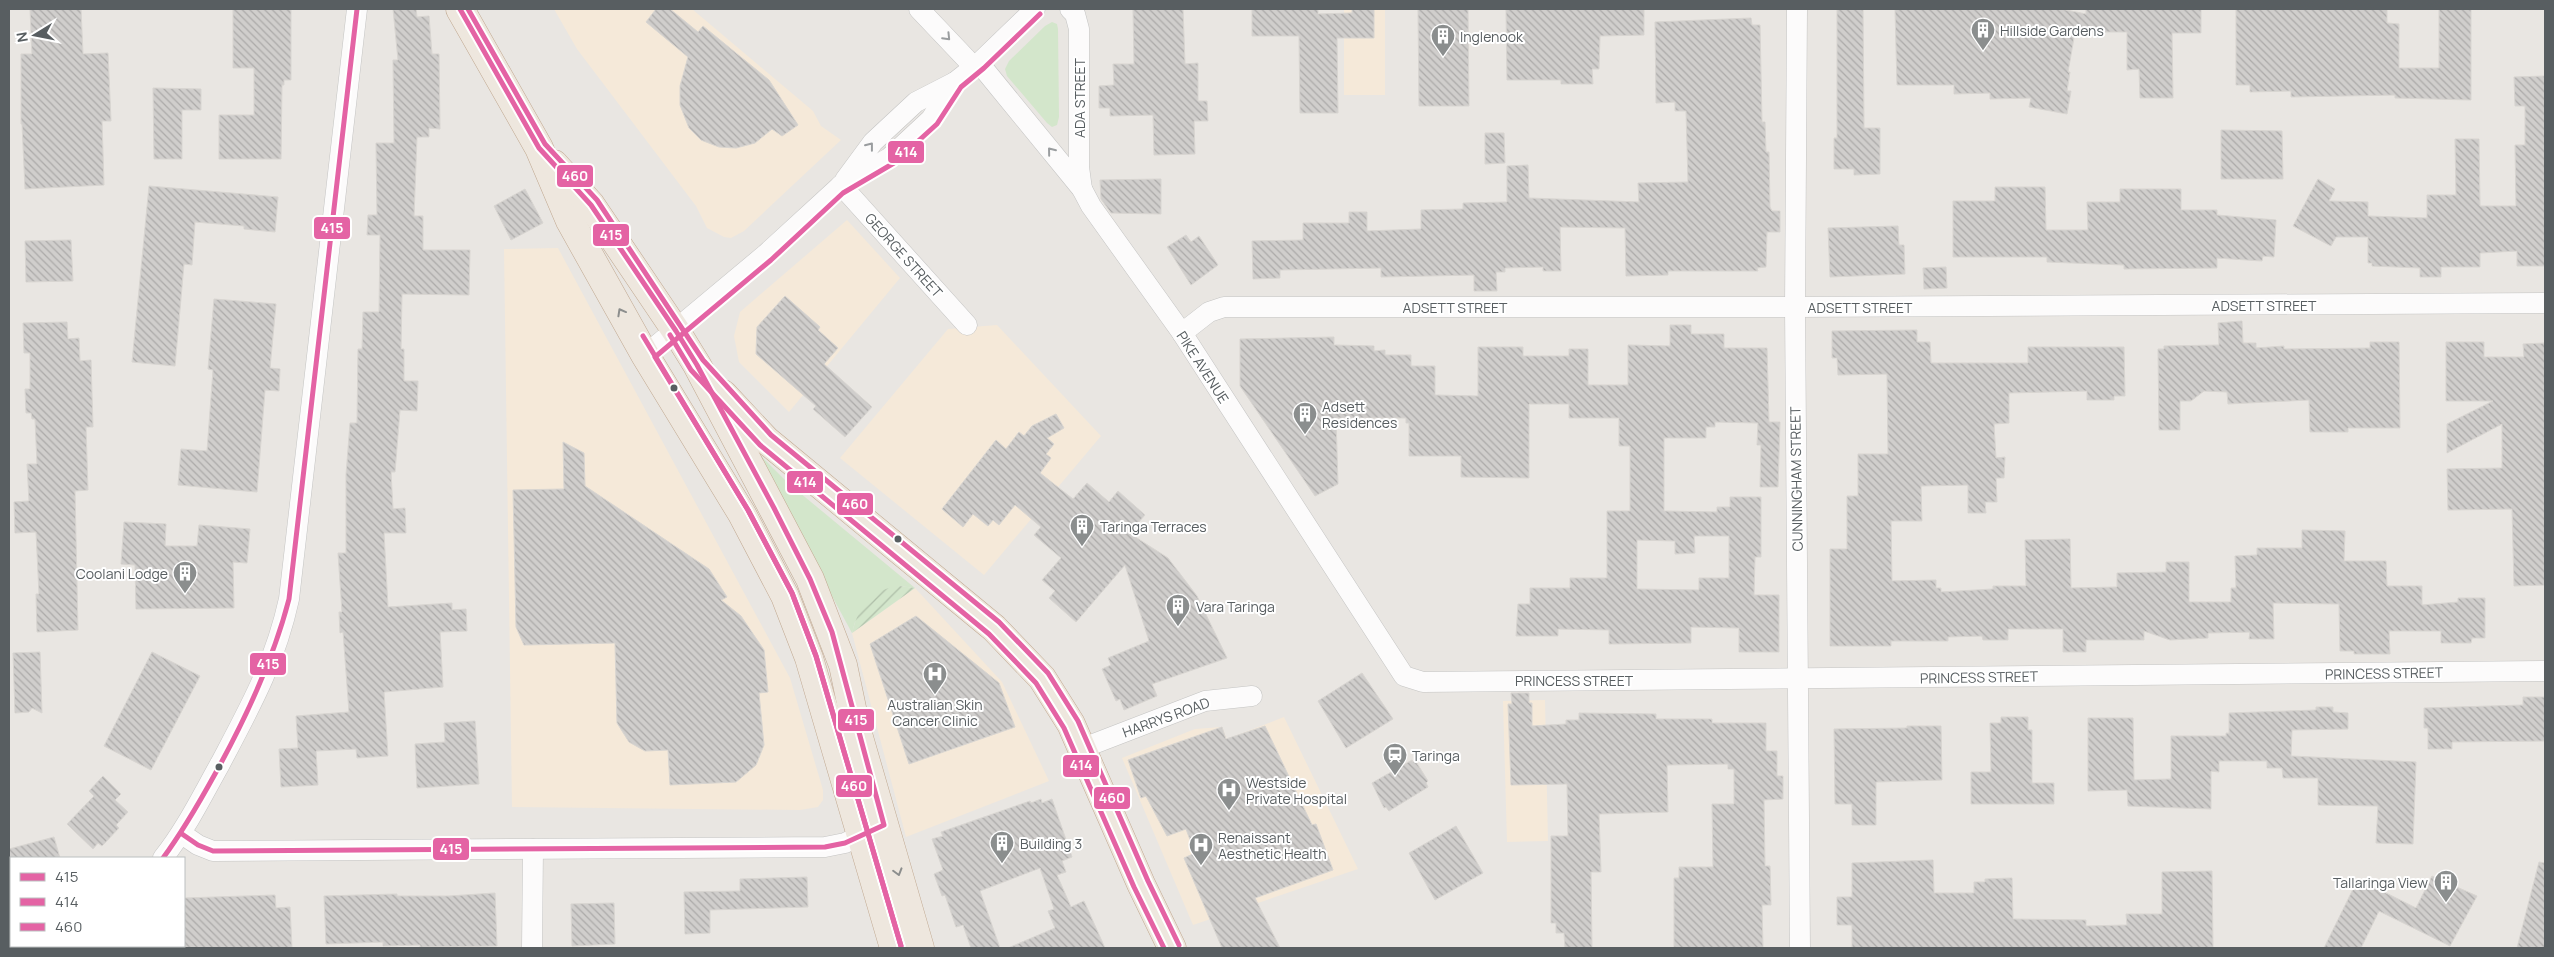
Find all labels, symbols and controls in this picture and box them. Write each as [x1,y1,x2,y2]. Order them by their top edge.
north arrow [10,10,60,60]
building icon: Hillside Gardens [1970,17,1996,51]
place label: Hillside Gardens [2000,21,2104,40]
building icon: Inglenook [1430,23,1456,57]
place label: Inglenook [1460,27,1524,46]
text: N [11,31,32,44]
one-way arrow [941,32,950,41]
street label: ADA STREET [1070,57,1089,138]
line badge: 414 [887,140,925,164]
one-way arrow [864,142,873,152]
text: 414 [894,142,918,161]
one-way arrow [1048,148,1057,157]
line badge: 460 [556,164,594,188]
text: 460 [562,166,588,185]
street label: GEORGE STREET [861,209,947,302]
line badge: 415 [313,216,351,240]
text: 415 [321,218,343,237]
line badge: 415 [592,223,630,247]
text: 415 [600,225,622,244]
street label: ADSETT STREET [2212,296,2317,315]
street label: ADSETT STREET [1403,298,1508,317]
street label: ADSETT STREET [1808,298,1913,317]
one-way arrow [618,309,628,318]
street label: PIKE AVENUE [1173,327,1233,407]
unlabelled marker [669,383,679,393]
place label: Adsett Residences [1322,397,1397,432]
building icon: Adsett Residences [1292,401,1318,435]
street label: CUNNINGHAM STREET [1785,406,1807,552]
line badge: 414 [786,470,824,494]
text: 414 [793,472,817,491]
line badge: 460 [836,492,874,516]
text: 460 [842,494,868,513]
building icon: Taringa Terraces [1069,513,1095,547]
place label: Taringa Terraces [1100,517,1207,536]
unlabelled marker [893,534,903,544]
building icon: Coolani Lodge [172,560,198,594]
place label: Coolani Lodge [76,564,168,583]
building icon: Vara Taringa [1165,593,1191,627]
place label: Vara Taringa [1196,597,1275,616]
line badge: 415 [249,652,287,676]
text: 415 [257,654,279,673]
hospital icon: Australian Skin Cancer Clinic [922,661,948,695]
street label: PRINCESS STREET [2325,662,2444,684]
street label: PRINCESS STREET [1920,666,2039,688]
street label: PRINCESS STREET [1515,671,1634,690]
street label: HARRYS ROAD [1120,692,1212,742]
place label: Australian Skin Cancer Clinic [887,695,983,730]
line badge: 415 [837,708,875,732]
text: 415 [845,710,867,729]
station icon: Taringa [1382,742,1408,776]
place label: Taringa [1412,746,1460,765]
line badge: 414 [1062,754,1100,778]
text: 414 [1069,755,1093,774]
unlabelled marker [214,762,224,772]
place label: Westside Private Hospital [1246,773,1347,808]
line badge: 460 [835,774,873,798]
text: 460 [841,776,867,795]
hospital icon: Westside Private Hospital [1216,777,1242,811]
line badge: 460 [1093,786,1131,810]
text: 460 [1099,788,1125,807]
place label: Renaissant Aesthetic Health [1218,828,1327,863]
building icon: Building 3 [989,830,1015,864]
hospital icon: Renaissant Aesthetic Health [1188,832,1214,866]
place label: Building 3 [1020,834,1082,853]
line badge: 415 [432,837,470,861]
text: 415 [440,839,462,858]
legend [10,857,185,947]
text: 415 [55,866,78,887]
one-way arrow [892,867,903,876]
building icon: Tallaringa View [2433,869,2459,903]
place label: Tallaringa View [2333,873,2428,892]
text: 414 [55,891,79,912]
text: 460 [55,916,82,937]

